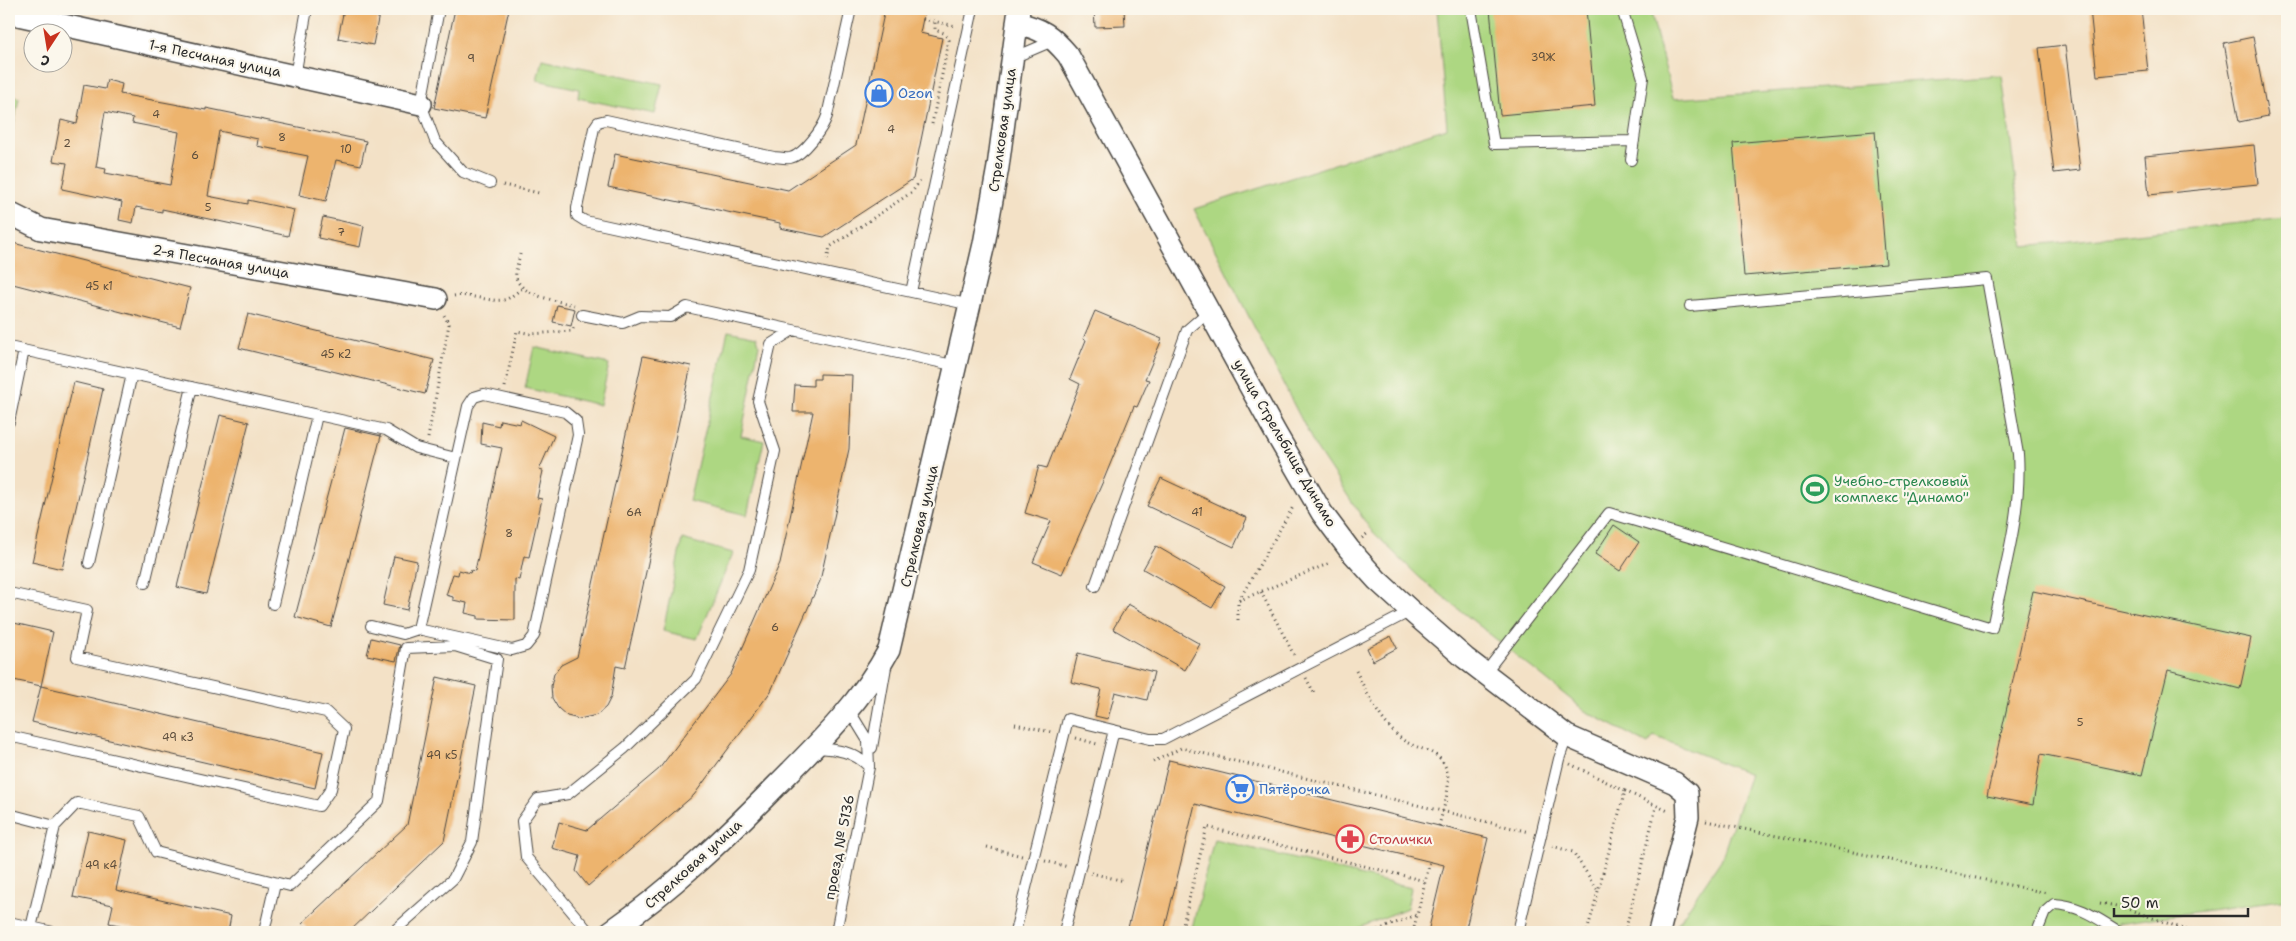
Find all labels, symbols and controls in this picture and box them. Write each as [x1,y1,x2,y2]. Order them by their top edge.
north arrow [22,22,72,72]
street label: 1-я Песчаная улица [147,35,283,81]
house number: 39Ж [1531,50,1556,65]
text: С [39,51,51,70]
house number: 9 [467,51,475,66]
street label: Стрелковая улица [984,67,1020,193]
shop icon: Ozon [864,78,894,108]
place label: Ozon [898,84,933,102]
house number: 4 [152,107,160,122]
house number: 4 [887,122,895,137]
house number: 8 [278,130,286,145]
house number: 2 [63,136,71,151]
house number: 10 [340,142,352,157]
house number: 6 [191,148,199,163]
house number: 5 [205,200,212,215]
house number: 7 [337,225,345,240]
street label: 2-я Песчаная улица [151,240,291,282]
house number: 45 к1 [85,279,113,294]
house number: 45 к2 [320,347,352,362]
street label: улица Стрельбище Динамо [1229,356,1341,530]
street label: Стрелковая улица [896,463,942,589]
place label: Учебно-стрелковый комплекс "Динамо" [1834,472,1969,506]
sports icon: Учебно-стрелковый комплекс "Динамо" [1800,474,1830,504]
house number: 6А [626,505,642,520]
house number: 41 [1191,505,1203,520]
house number: 8 [505,526,513,541]
house number: 6 [771,620,779,635]
house number: 5 [2077,715,2084,730]
house number: 49 к3 [162,730,194,745]
house number: 49 к5 [426,748,458,763]
supermarket icon: Пятёрочка [1225,774,1255,804]
place label: Пятёрочка [1259,780,1330,798]
street label: проезд № 5136 [820,793,858,901]
street label: Стрелковая улица [641,815,746,912]
pharmacy icon: Столички [1335,824,1365,854]
place label: Столички [1369,830,1432,848]
house number: 49 к4 [85,858,117,873]
scale bar [2114,886,2247,918]
text: 50 m [2121,893,2159,913]

